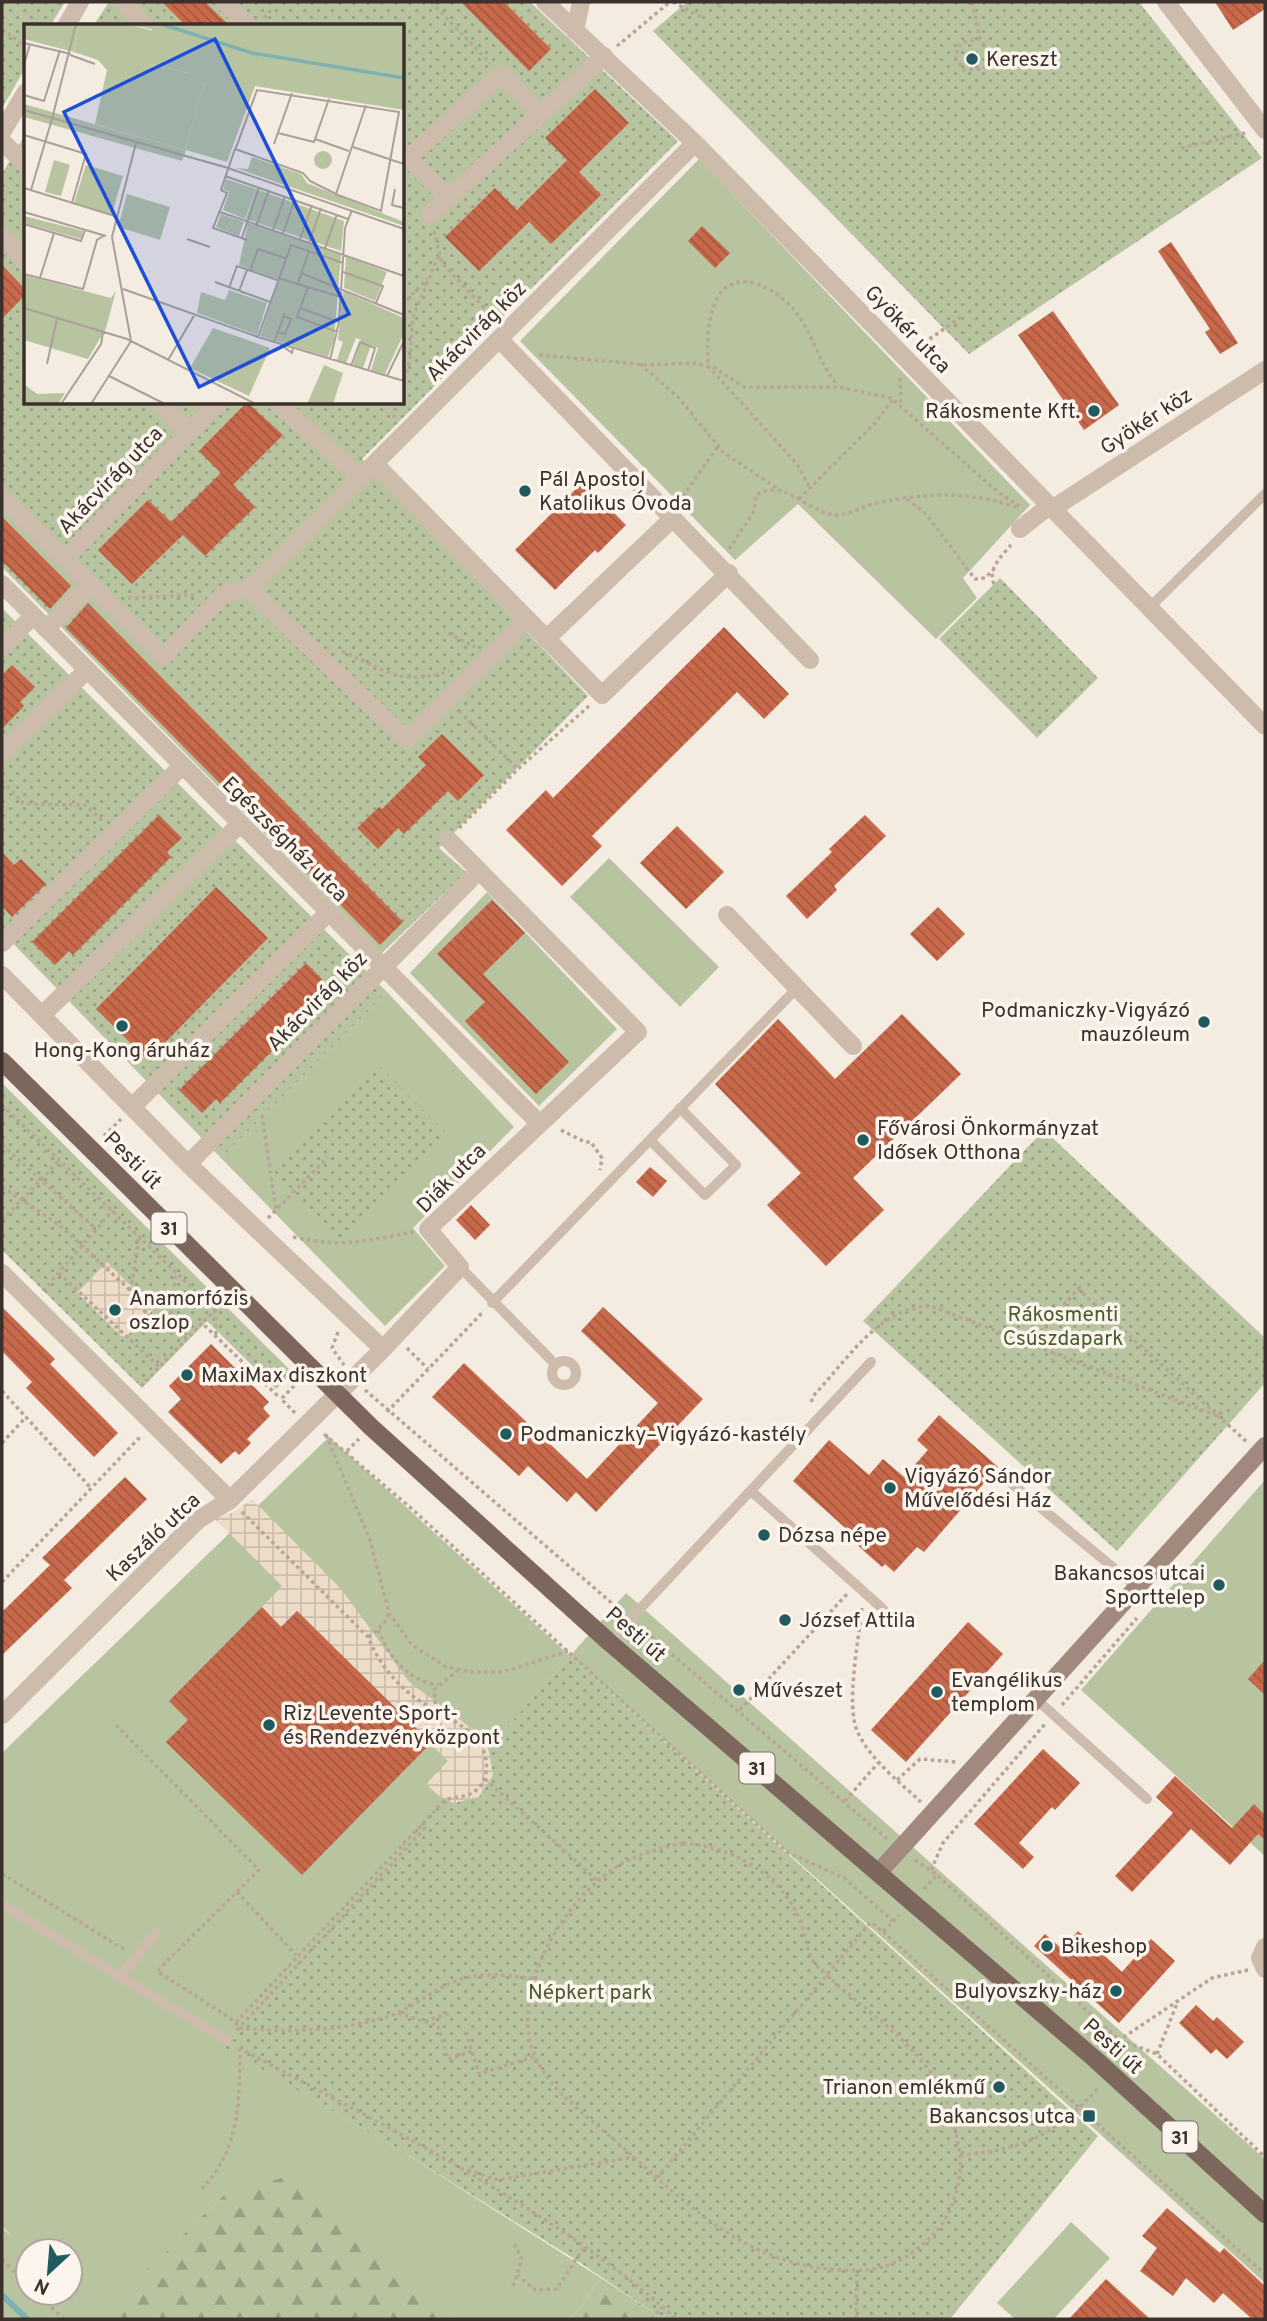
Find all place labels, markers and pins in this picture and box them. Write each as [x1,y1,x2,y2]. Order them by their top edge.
place label: Kereszt [986,47,1058,74]
marker: Kereszt [964,51,980,67]
place label: Rákosmente Kft. [925,399,1080,426]
marker: Rákosmente Kft. [1086,403,1102,419]
place label: Pál Apostol Katolikus Óvoda [539,467,692,518]
marker: Pál Apostol Katolikus Óvoda [517,483,533,499]
place label: Podmaniczky-Vigyázó mauzóleum [981,998,1190,1049]
marker: Podmaniczky-Vigyázó mauzóleum [1196,1014,1212,1030]
marker: Hong-Kong áruház [114,1018,130,1034]
place label: Hong-Kong áruház [34,1038,210,1065]
place label: Fővárosi Önkormányzat Idősek Otthona [877,1116,1099,1167]
marker: Fővárosi Önkormányzat Idősek Otthona [855,1132,871,1148]
place label: Anamorfózis oszlop [129,1286,249,1337]
marker: Anamorfózis oszlop [107,1302,123,1318]
place label: MaxiMax diszkont [201,1363,367,1390]
marker: MaxiMax diszkont [179,1367,195,1383]
place label: Podmaniczky–Vigyázó-kastély [520,1422,807,1449]
marker: Podmaniczky–Vigyázó-kastély [498,1426,514,1442]
place label: Vigyázó Sándor Művelődési Ház [904,1464,1052,1515]
marker: Vigyázó Sándor Művelődési Ház [882,1480,898,1496]
place label: Dózsa népe [778,1523,887,1550]
marker: Dózsa népe [756,1527,772,1543]
place label: Bakancsos utcai Sporttelep [1053,1561,1205,1612]
marker: Bakancsos utcai Sporttelep [1211,1577,1227,1593]
place label: József Attila [799,1608,915,1635]
marker: József Attila [777,1612,793,1628]
place label: Evangélikus templom [951,1668,1063,1719]
place label: Művészet [753,1678,843,1705]
marker: Művészet [731,1682,747,1698]
marker: Evangélikus templom [929,1684,945,1700]
place label: Riz Levente Sport- és Rendezvényközpont [283,1701,500,1752]
marker: Riz Levente Sport- és Rendezvényközpont [261,1717,277,1733]
place label: Bikeshop [1061,1934,1147,1961]
marker: Bikeshop [1039,1938,1055,1954]
place label: Bulyovszky-ház [954,1979,1102,2006]
marker: Bulyovszky-ház [1108,1983,1124,1999]
place label: Trianon emlékmű [822,2075,986,2102]
marker: Trianon emlékmű [991,2079,1007,2095]
place label: Bakancsos utca [929,2104,1075,2131]
marker: Bakancsos utca [1081,2108,1097,2124]

